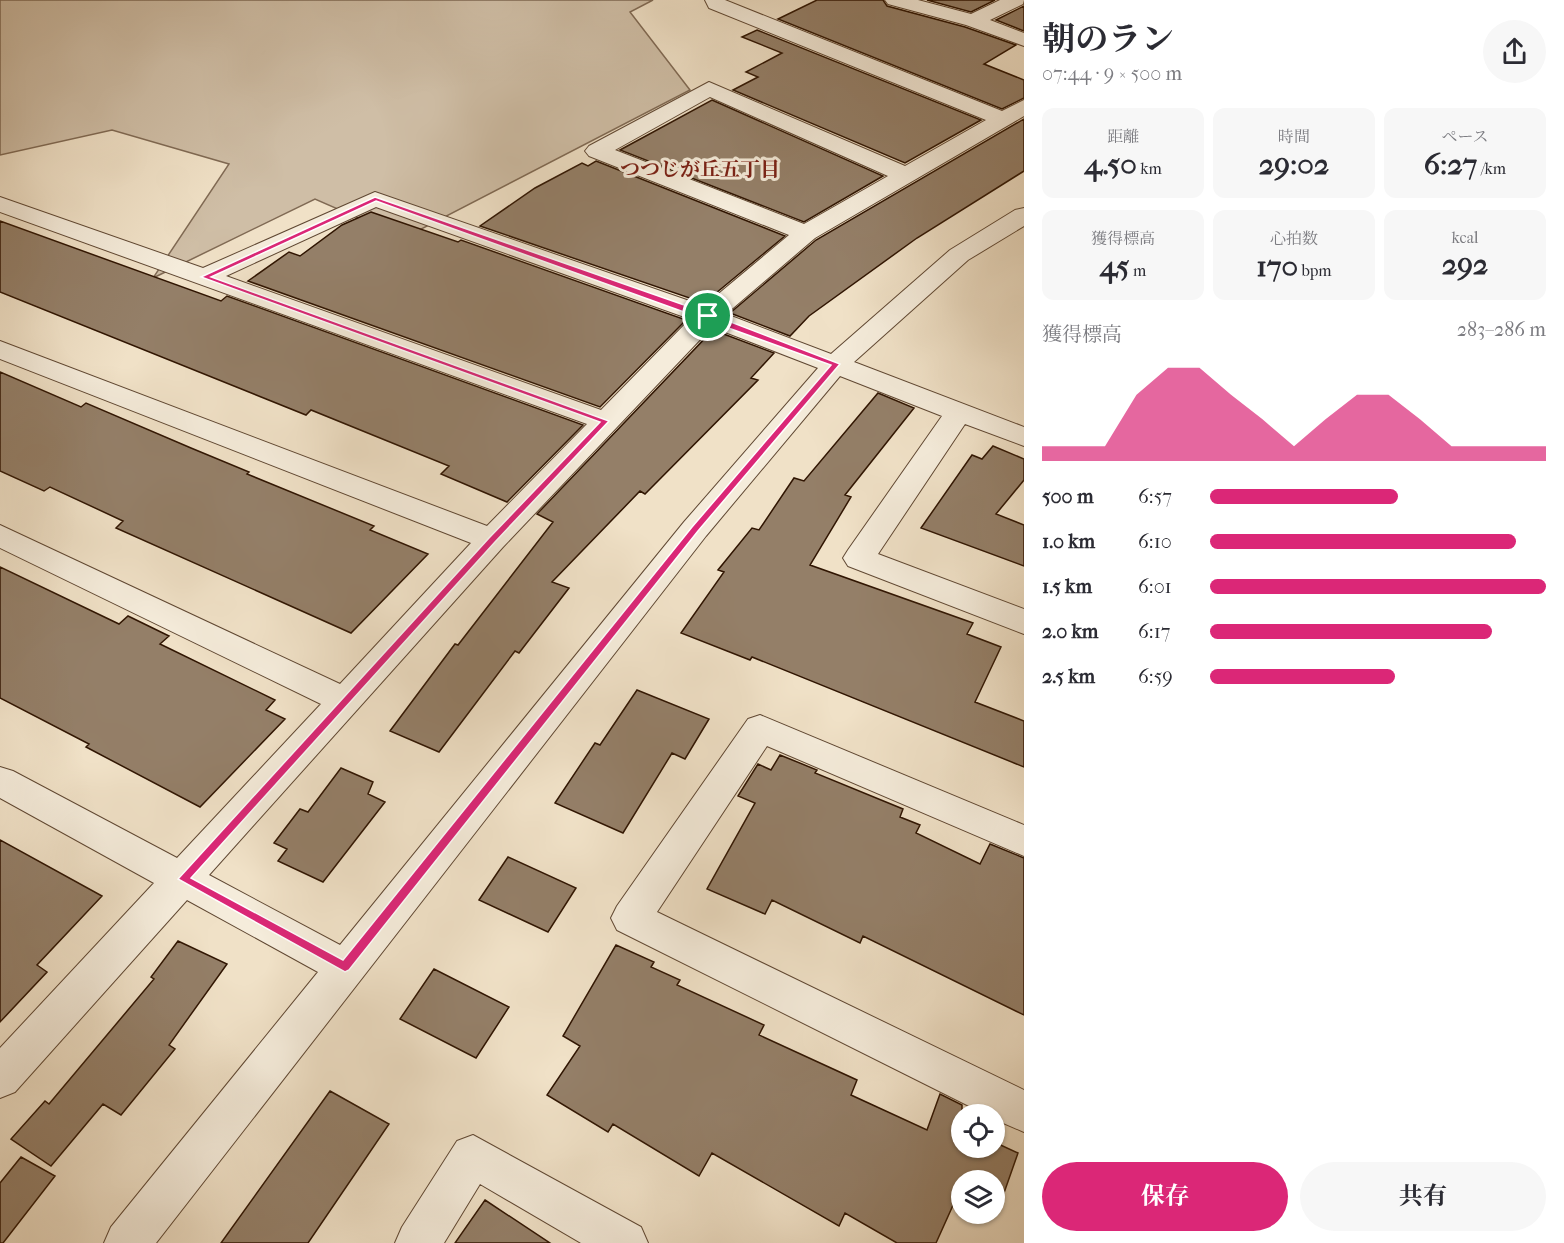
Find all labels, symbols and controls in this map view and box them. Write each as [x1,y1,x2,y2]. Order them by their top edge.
text: 朝のラン [1042,20,1174,59]
button: share [1483,20,1546,83]
text: 07:44 · 9 × 500 m [1042,62,1182,85]
text: 距離 [1107,127,1139,146]
text: 時間 [1278,127,1310,146]
text: ペース [1441,127,1489,146]
text: 4.50 [1084,147,1137,182]
text: 29:02 [1259,147,1329,182]
text: 6:27 [1424,147,1477,182]
district label: つつじが丘五丁目 [620,158,780,181]
text: km [1137,159,1162,178]
text: /km [1477,159,1506,178]
text: kcal [1452,228,1478,247]
text: 獲得標高 [1091,229,1155,248]
text: 心拍数 [1270,229,1318,248]
text: 292 [1442,247,1488,282]
text: 45 [1100,249,1130,284]
text: 170 [1256,249,1298,284]
text: m [1130,261,1146,280]
text: bpm [1298,261,1332,280]
pin [682,290,733,341]
icon: arrive [691,299,724,332]
text: 283–286 m [1457,318,1546,341]
text: 獲得標高 [1042,323,1122,346]
text: 500 m [1042,485,1094,508]
text: 6:57 [1138,485,1172,508]
text: 1.0 km [1042,530,1095,553]
text: 6:10 [1138,530,1172,553]
text: 1.5 km [1042,575,1092,598]
text: 6:01 [1138,575,1172,598]
text: 2.0 km [1042,620,1098,643]
text: 6:17 [1138,620,1170,643]
text: 2.5 km [1042,665,1095,688]
text: 6:59 [1138,665,1173,688]
map controls [951,1104,1005,1224]
button: locate [951,1104,1005,1158]
button: 保存 [1042,1162,1288,1231]
button: 共有 [1300,1162,1546,1231]
button: layers [951,1170,1005,1224]

